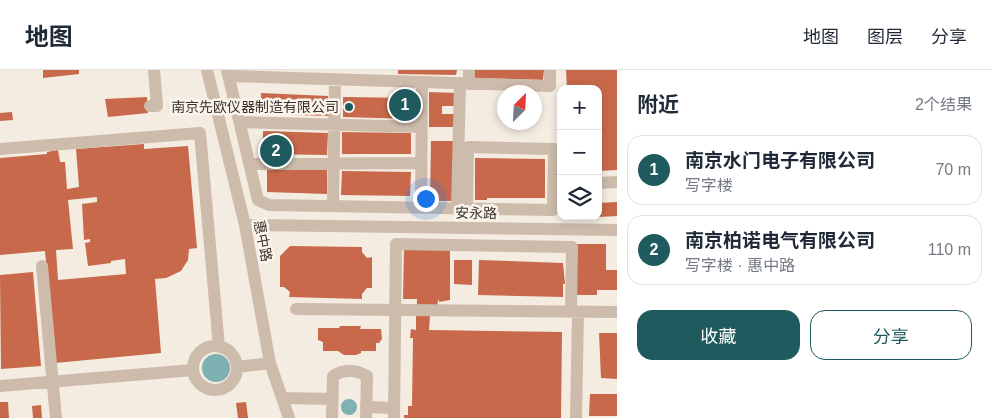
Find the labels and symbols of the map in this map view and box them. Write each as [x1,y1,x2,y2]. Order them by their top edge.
north arrow [497,85,542,130]
pin: 1 [389,86,421,124]
place label: 南京先欧仪器制造有限公司 [171,99,339,115]
marker: 南京先欧仪器制造有限公司 [343,101,355,113]
pin: 2 [260,132,292,170]
your location [413,186,439,212]
street label: 安永路 [455,205,497,221]
street label: 惠中路 [251,219,275,263]

